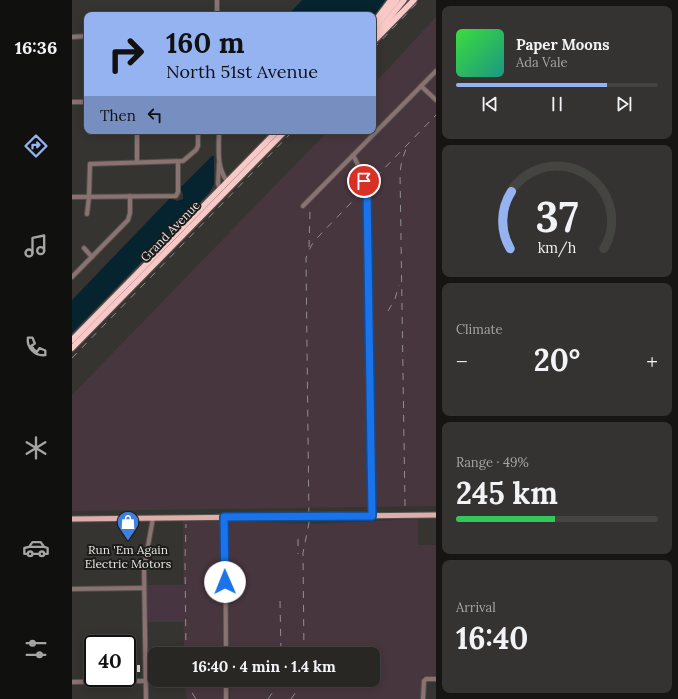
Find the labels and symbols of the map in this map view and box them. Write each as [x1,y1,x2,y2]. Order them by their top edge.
pin [347,164,381,198]
street label: Grand Avenue [137,197,203,265]
shop icon: Run 'Em Again Electric Motors [115,509,141,542]
place label: Run 'Em Again Electric Motors [85,542,172,571]
position arrow [204,561,246,603]
speed limit sign: 40 [84,635,136,687]

